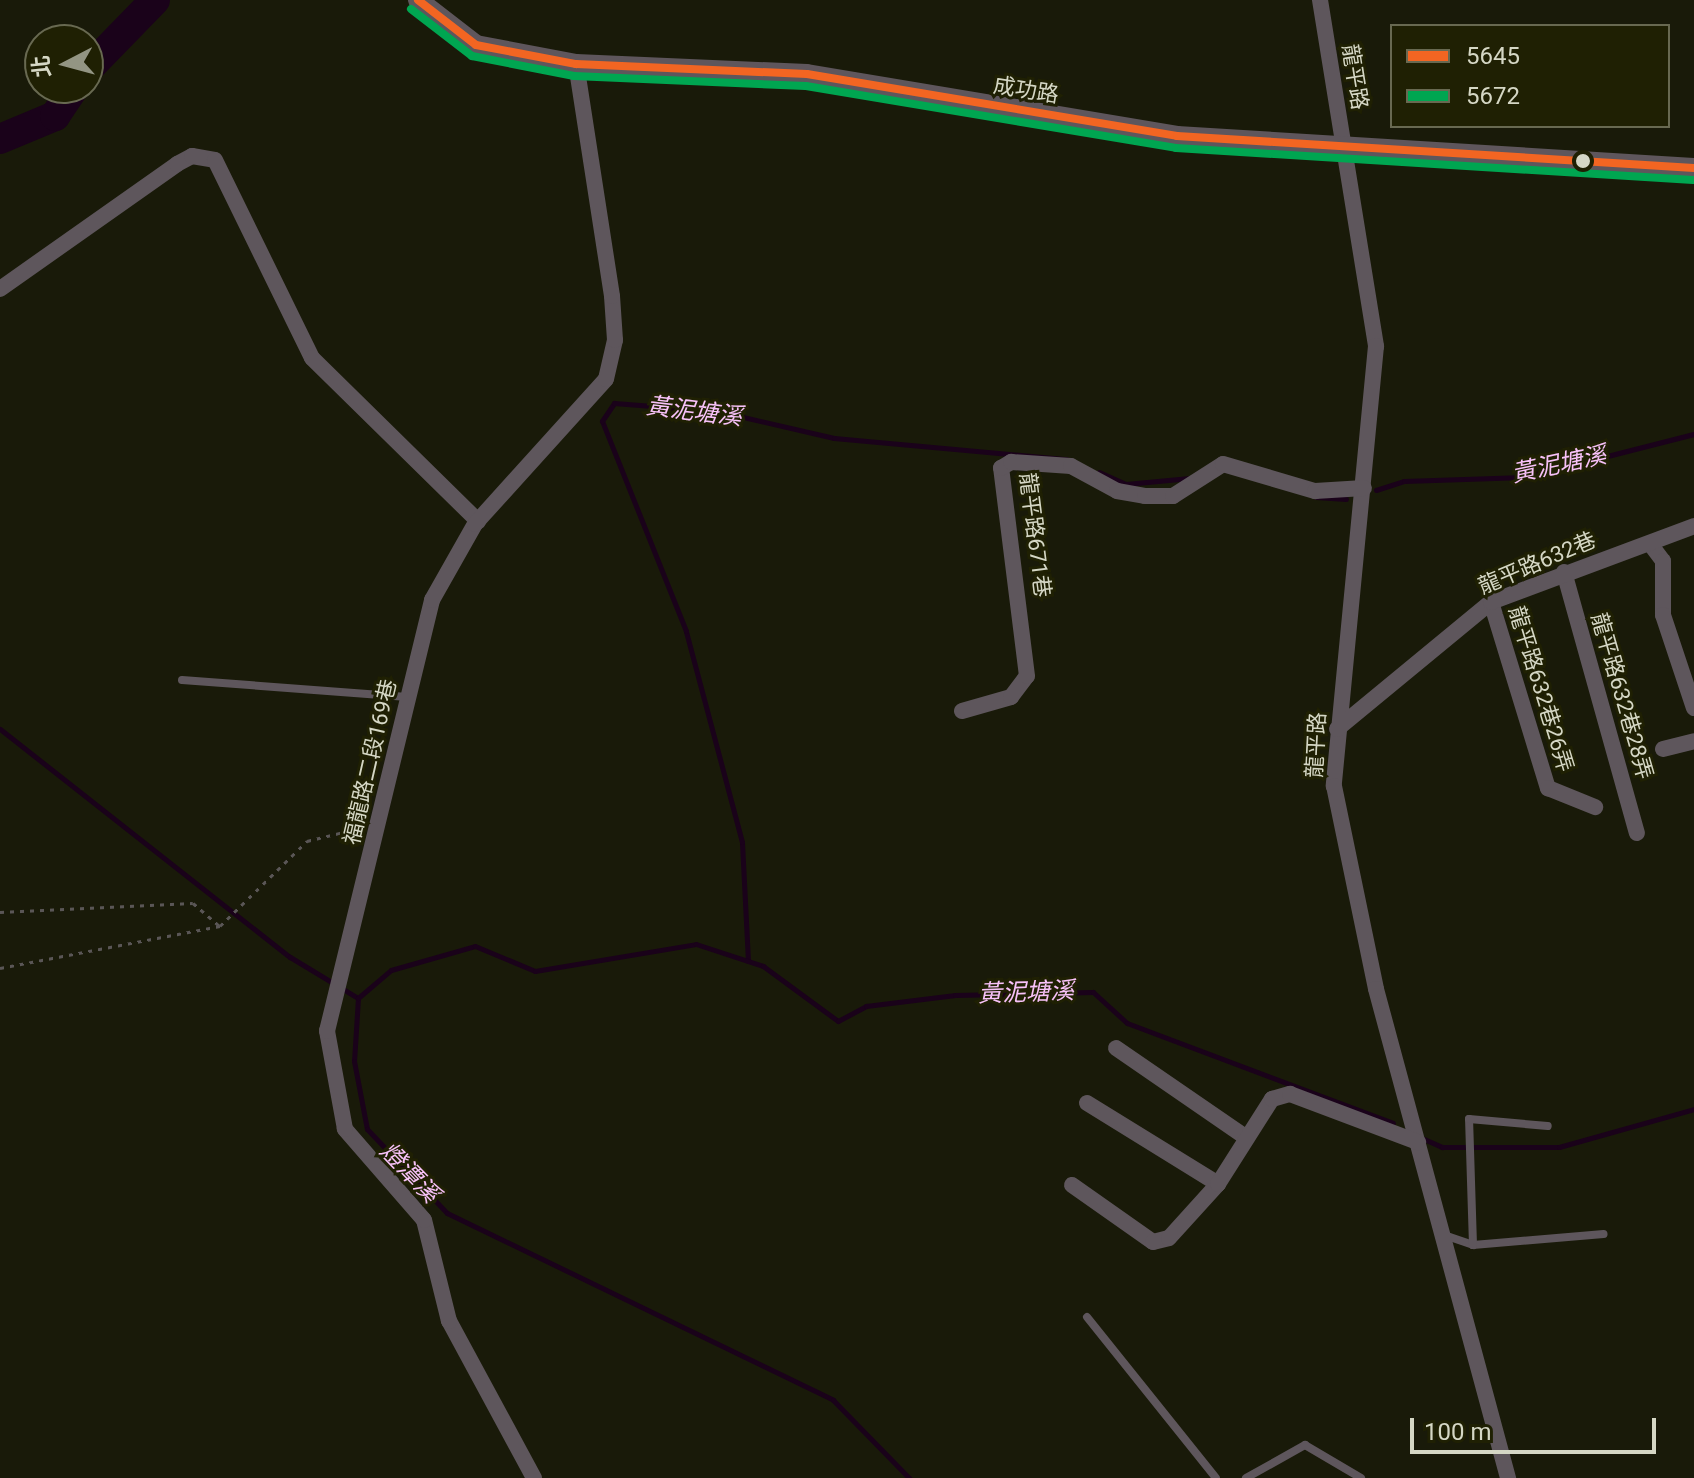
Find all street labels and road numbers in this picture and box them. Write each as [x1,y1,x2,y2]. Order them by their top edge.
street label: 龍平路 [1337,42,1373,112]
street label: 成功路 [991,72,1061,108]
street label: 龍平路671巷 [1014,471,1056,599]
street label: 龍平路632巷 [1474,526,1600,600]
street label: 龍平路632巷26弄 [1503,603,1579,775]
street label: 龍平路632巷28弄 [1586,610,1658,782]
street label: 福龍路二段169巷 [338,677,402,847]
street label: 龍平路 [1301,711,1331,779]

